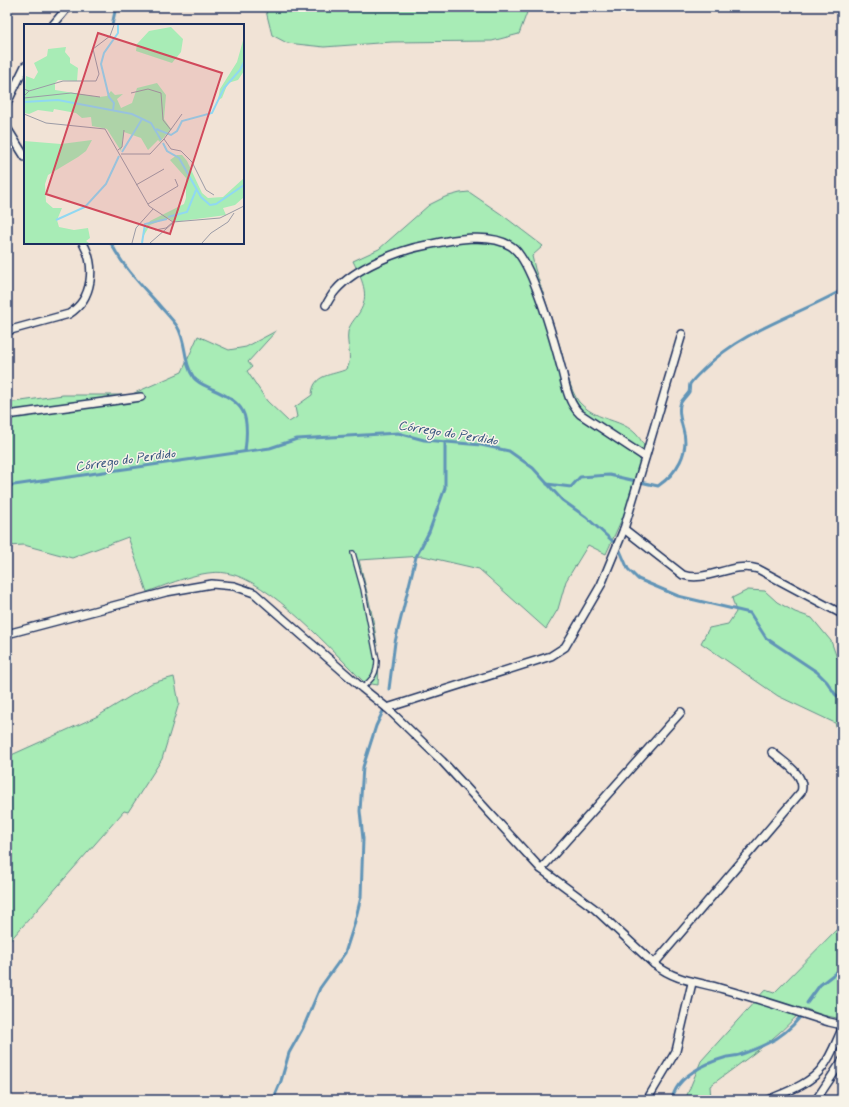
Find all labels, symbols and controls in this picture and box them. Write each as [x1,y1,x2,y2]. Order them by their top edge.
inset map [24,24,244,244]
water label: Córrego do Perdido [396,417,500,451]
water label: Córrego do Perdido [74,445,177,477]

